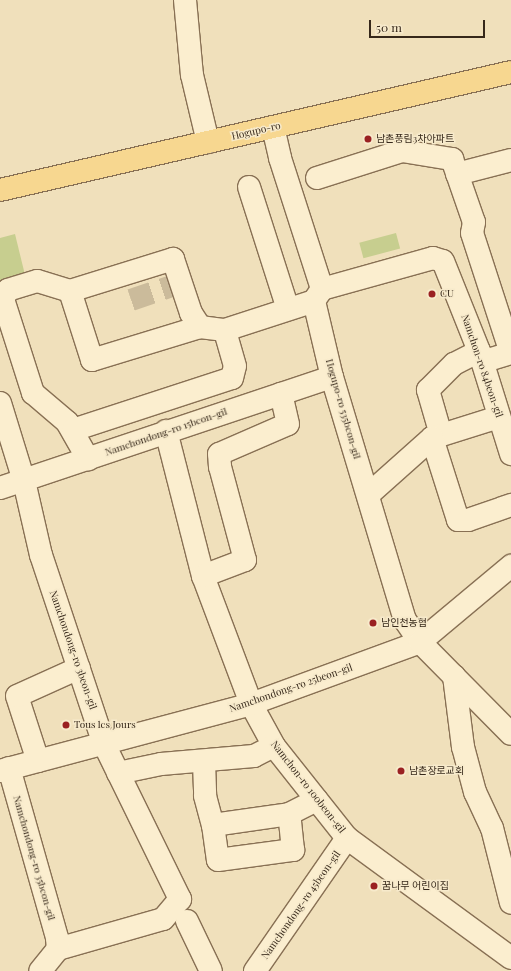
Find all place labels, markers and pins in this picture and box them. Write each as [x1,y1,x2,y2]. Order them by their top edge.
place label: 남촌풍림3차아파트 [376,133,454,145]
marker: 남촌풍림3차아파트 [363,134,373,144]
place label: CU [440,288,454,300]
marker: CU [427,289,437,299]
place label: 남인천농협 [381,617,427,629]
marker: 남인천농협 [368,618,378,628]
place label: Tous les Jours [74,719,136,731]
marker: Tous les Jours [61,720,71,730]
place label: 남촌장로교회 [409,765,464,777]
marker: 남촌장로교회 [396,766,406,776]
place label: 꿈나무 어린이집 [382,880,449,892]
marker: 꿈나무 어린이집 [369,881,379,891]

